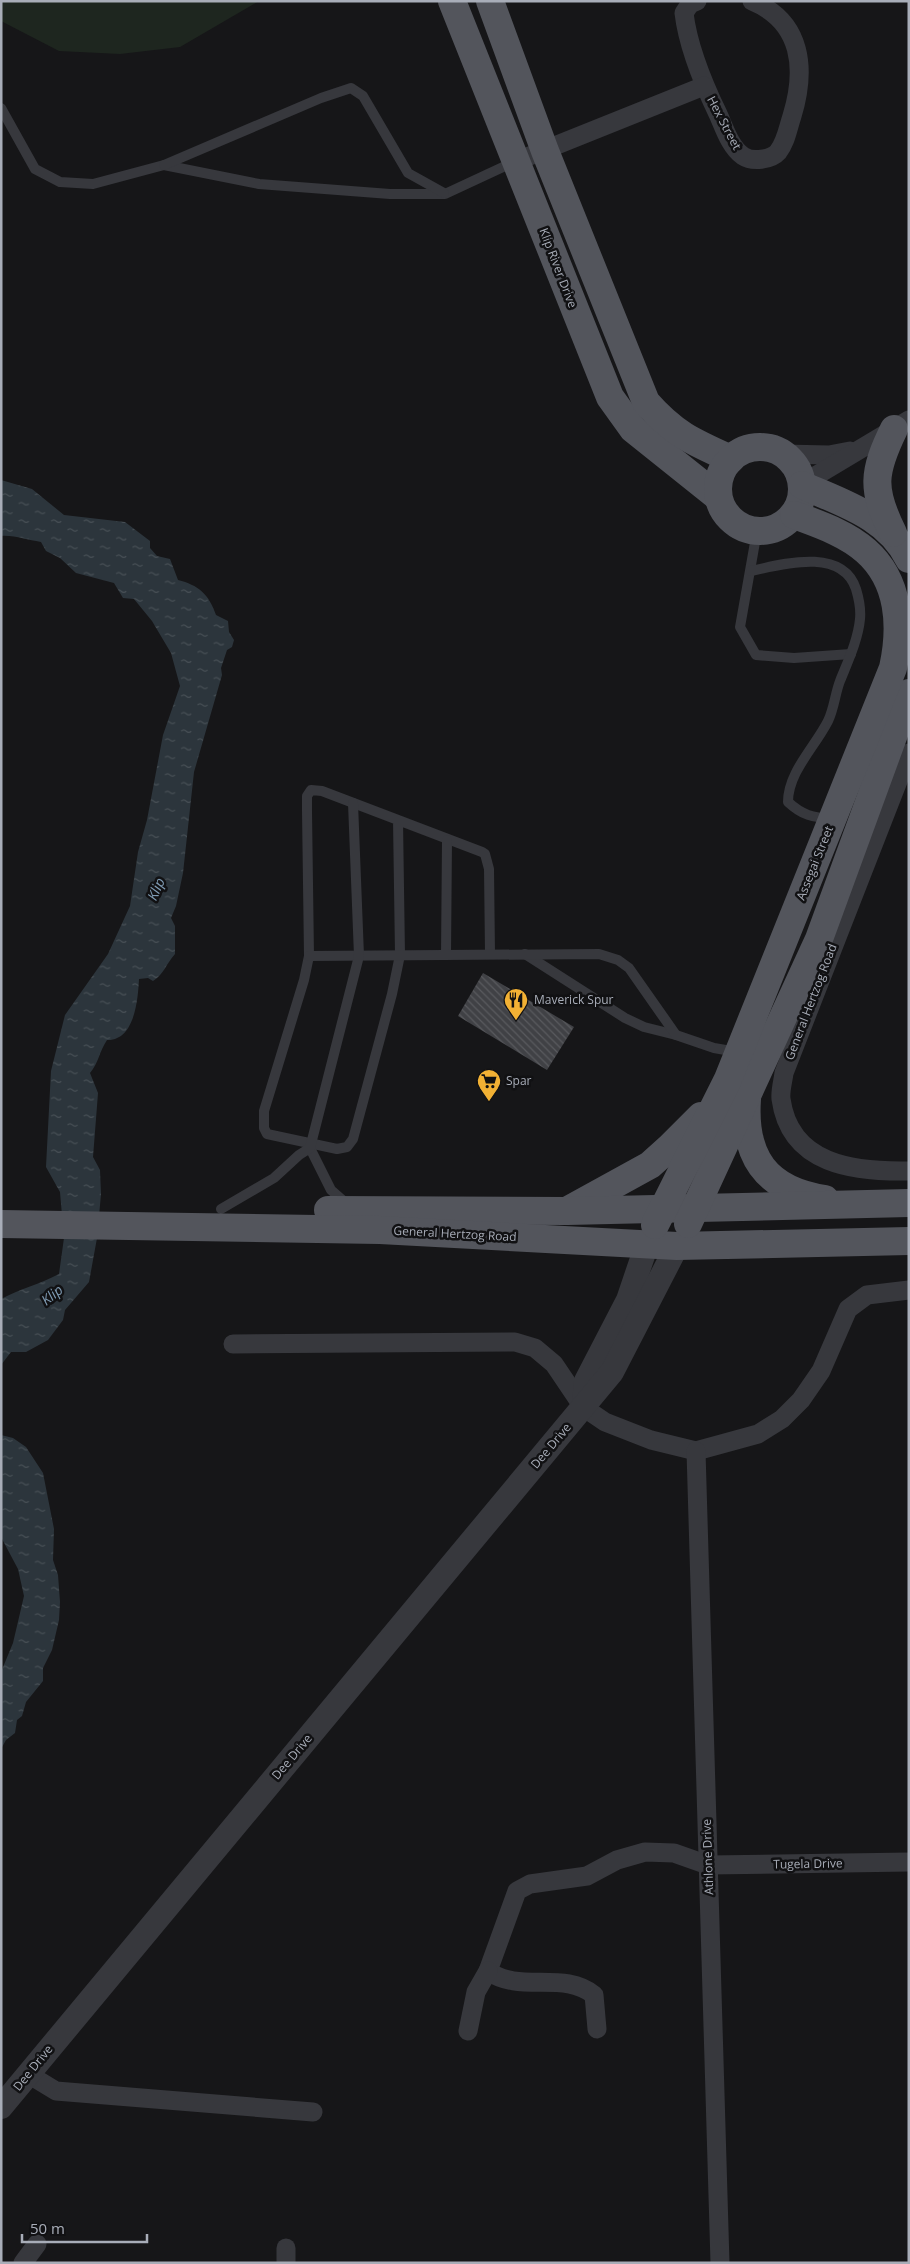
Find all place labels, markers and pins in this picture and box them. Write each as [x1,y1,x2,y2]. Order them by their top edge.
restaurant icon: Maverick Spur [503,987,529,1021]
place label: Maverick Spur [534,991,614,1008]
supermarket icon: Spar [476,1068,502,1102]
place label: Spar [506,1072,532,1089]

